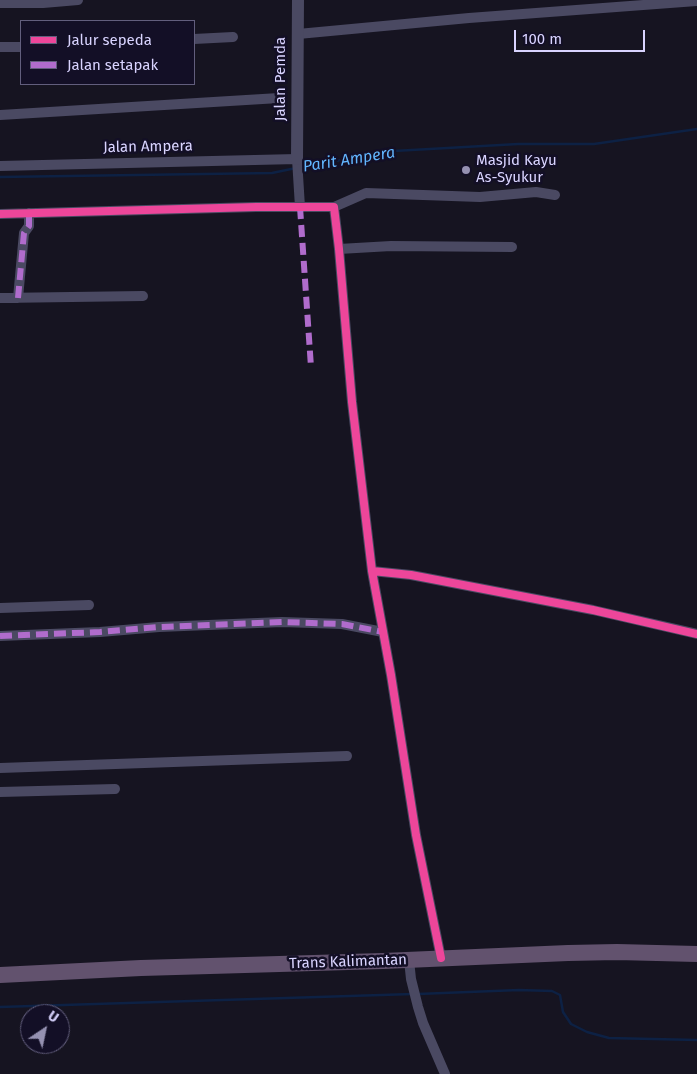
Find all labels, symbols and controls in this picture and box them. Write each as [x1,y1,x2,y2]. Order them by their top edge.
legend [20,20,195,85]
scale bar [517,20,648,52]
text: 100 m [522,30,562,48]
text: Jalur sepeda [67,31,152,49]
street label: Jalan Pemda [272,37,290,121]
text: Jalan setapak [67,56,158,74]
street label: Jalan Ampera [103,137,193,157]
water label: Parit Ampera [302,143,396,177]
place label: Masjid Kayu As-Syukur [476,152,557,187]
marker: Masjid Kayu As-Syukur [460,164,472,176]
street label: Trans Kalimantan [289,951,407,973]
north arrow [20,1004,70,1054]
text: U [45,1007,62,1027]

